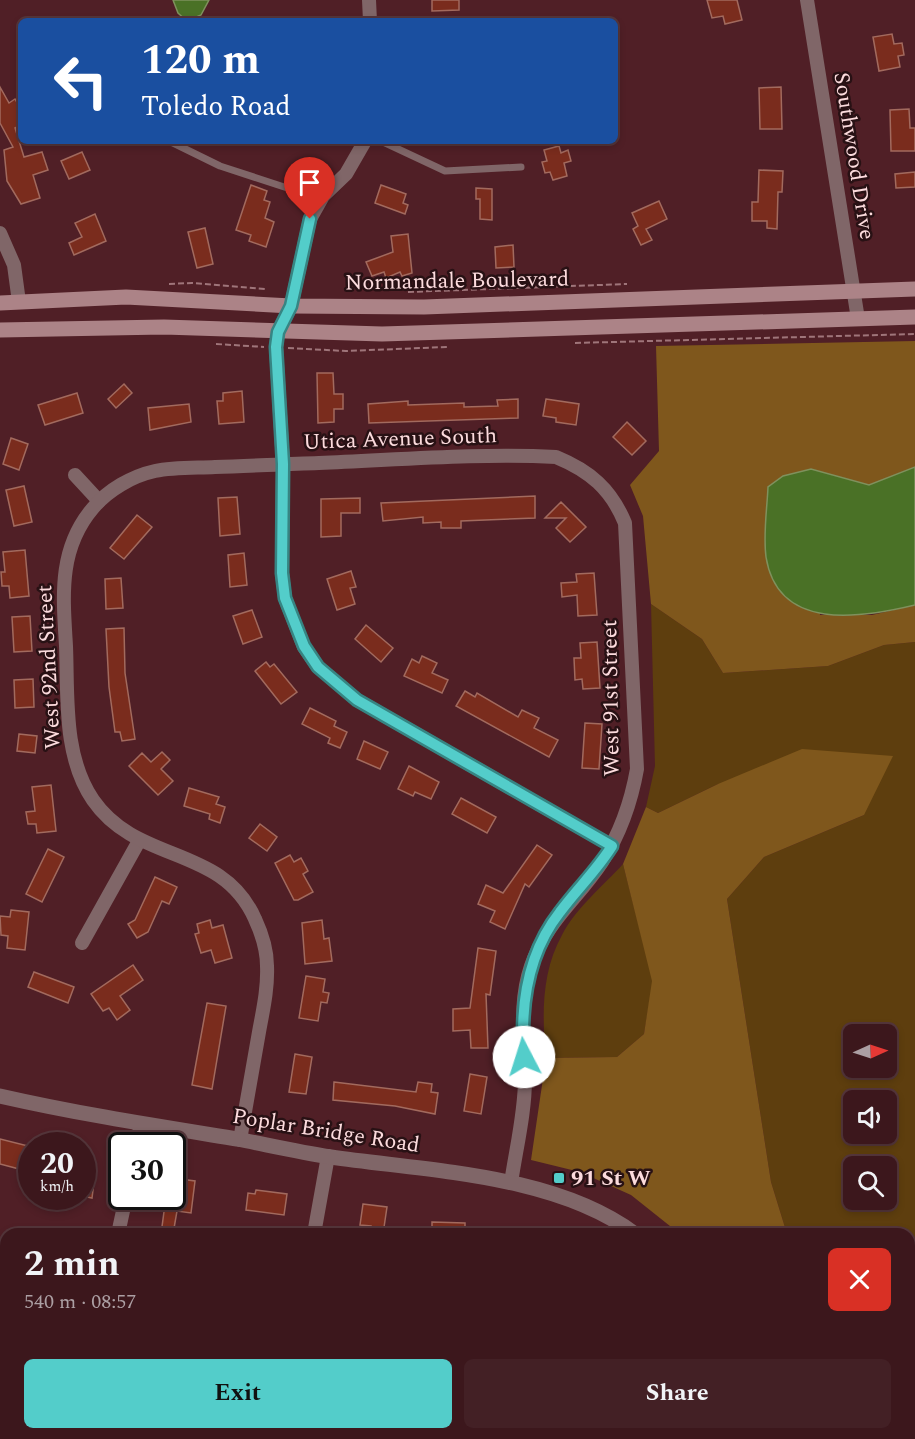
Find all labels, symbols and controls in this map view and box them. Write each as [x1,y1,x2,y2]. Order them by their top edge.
text: 120 m [141,29,260,92]
icon: left [42,42,120,120]
street label: Southwood Drive [824,70,884,242]
text: Toledo Road [141,86,291,128]
pin [284,157,335,219]
icon: arrive [293,166,326,199]
street label: Normandale Boulevard [344,263,570,299]
street label: Utica Avenue South [302,419,498,459]
street label: West 92nd Street [28,584,70,750]
street label: West 91st Street [593,619,629,777]
north arrow [843,1024,897,1078]
map controls [843,1024,897,1210]
position arrow [492,1025,556,1089]
button: sound [843,1090,897,1144]
street label: Poplar Bridge Road [230,1100,422,1162]
speed limit sign: 30 [108,1132,186,1210]
text: 20 [40,1141,74,1187]
button: search [843,1156,897,1210]
place label: 91 St W [571,1162,651,1195]
marker: 91 St W [552,1171,566,1185]
text: km/h [40,1175,74,1198]
text: 2 min [24,1237,120,1292]
button: close [828,1248,891,1311]
text: 540 m · 08:57 [24,1287,136,1317]
button: Exit [24,1359,452,1428]
button: Share [464,1359,891,1428]

